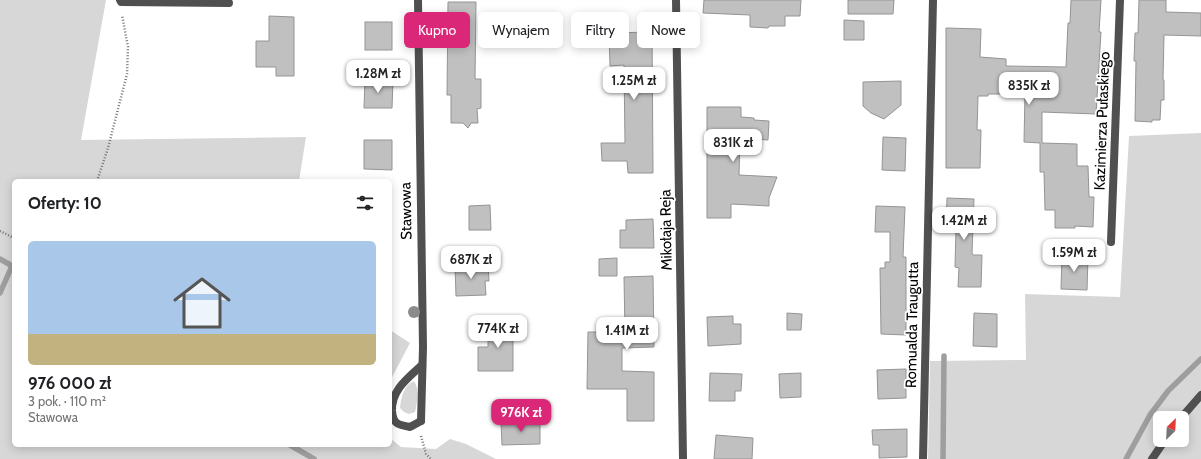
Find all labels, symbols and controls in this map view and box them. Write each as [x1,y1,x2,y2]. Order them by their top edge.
chip: Kupno [404,12,470,48]
chip: Wynajem [478,12,563,48]
chip: Filtry [571,12,629,48]
chip: Nowe [637,12,700,48]
street label: Kazimierza Pułaskiego [1091,51,1113,191]
pin: 1.28M zł [337,60,419,94]
text: 1.28M zł [355,65,401,81]
pin: 1.25M zł [593,67,675,101]
text: 1.25M zł [612,72,656,88]
pin: 835K zł [992,72,1066,106]
text: 835K zł [1008,77,1050,93]
pin: 831K zł [696,129,770,163]
text: 831K zł [713,134,753,150]
street label: Stawowa [396,181,416,240]
street label: Mikołaja Reja [656,188,676,271]
icon: filters [354,192,376,214]
text: Oferty: 10 [28,193,102,213]
pin: 1.42M zł [923,207,1005,241]
text: 1.42M zł [941,212,987,228]
pin: 1.59M zł [1033,239,1115,273]
text: 1.59M zł [1051,244,1097,260]
pin: 687K zł [434,246,508,280]
text: 687K zł [450,251,492,267]
street label: Romualda Traugutta [902,261,922,388]
icon: home [166,267,238,339]
pin: 774K zł [461,315,535,349]
pin: 1.41M zł [586,317,668,351]
text: 774K zł [477,320,519,336]
text: 1.41M zł [605,322,649,338]
text: 976 000 zł [28,373,111,393]
text: 3 pok. · 110 m² [28,393,106,409]
pin: 976K zł [484,399,558,433]
text: 976K zł [500,404,542,420]
text: Stawowa [28,409,78,425]
north arrow [1153,411,1189,447]
map controls [1153,411,1189,447]

